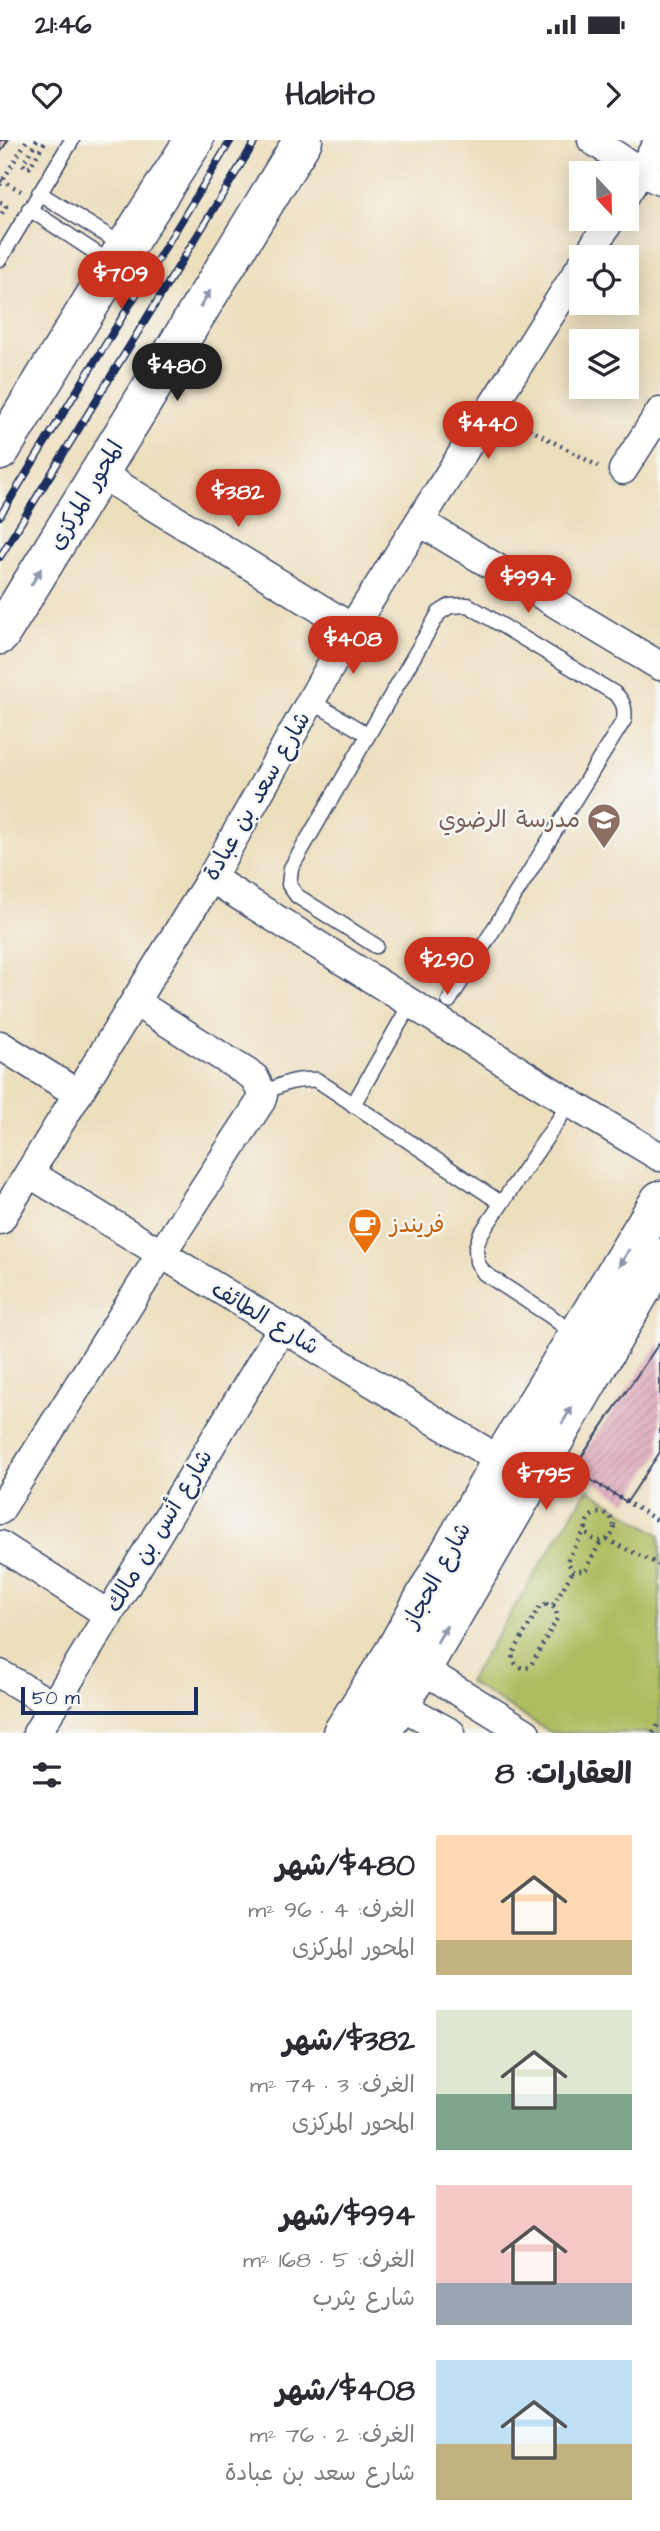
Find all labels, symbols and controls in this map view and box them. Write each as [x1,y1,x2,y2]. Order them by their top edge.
text: 21:46 [35,7,92,43]
text: Habito [285,72,375,117]
icon: heart [28,76,66,114]
icon: forward [594,76,632,114]
north arrow [569,161,639,231]
map controls [569,161,639,399]
button: locate [569,245,639,315]
pin: $709 [80,251,162,311]
text: $709 [94,258,148,290]
one-way arrow [199,290,212,309]
button: layers [569,329,639,399]
pin: $480 [136,344,218,403]
text: $480 [148,350,206,382]
pin: $440 [447,402,529,461]
text: $440 [459,408,517,440]
street label: المحور المركزى [41,434,131,556]
pin: $382 [197,470,279,529]
text: $382 [212,476,264,508]
pin: $994 [487,556,569,615]
text: $994 [501,562,555,594]
one-way arrow [29,567,42,586]
pin: $408 [312,616,394,676]
text: $408 [324,623,382,655]
street label: شارع سعد بن عبادة [196,706,318,886]
school or university icon: مدرسة الرضوي [585,801,623,850]
place label: مدرسة الرضوي [439,804,580,836]
pin: $290 [406,938,488,997]
text: $290 [420,944,474,976]
cafe icon: فريندز [346,1206,384,1255]
place label: فريندز [388,1209,445,1241]
one-way arrow [618,1248,631,1267]
street label: شارع الطائف [205,1273,325,1363]
one-way arrow [561,1406,574,1425]
street label: شارع أنس بن مالك [98,1443,220,1619]
pin: $795 [505,1452,587,1512]
text: $795 [518,1459,574,1491]
street label: شارع الحجاز [394,1517,479,1635]
one-way arrow [436,1624,448,1643]
scale bar [21,1684,198,1716]
text: 50 m [32,1685,80,1712]
text: العقارات: 8 [495,1753,632,1795]
icon: filters [28,1756,66,1794]
text: $480/شهر [276,1845,415,1887]
icon: home [492,1863,576,1947]
text: الغرف: 4 · 96 m² [248,1894,415,1926]
text: المحور المركزى [292,1932,415,1964]
text: $382/شهر [283,2020,415,2062]
icon: home [492,2038,576,2122]
text: الغرف: 3 · 74 m² [250,2069,415,2101]
text: المحور المركزى [292,2107,415,2139]
text: $994/شهر [280,2195,415,2237]
icon: home [492,2213,576,2297]
text: الغرف: 5 · 168 m² [243,2244,415,2276]
text: شارع يثرب [313,2282,415,2314]
text: $408/شهر [276,2370,415,2412]
icon: home [492,2388,576,2472]
text: الغرف: 2 · 76 m² [250,2419,415,2451]
text: شارع سعد بن عبادة [225,2457,415,2489]

